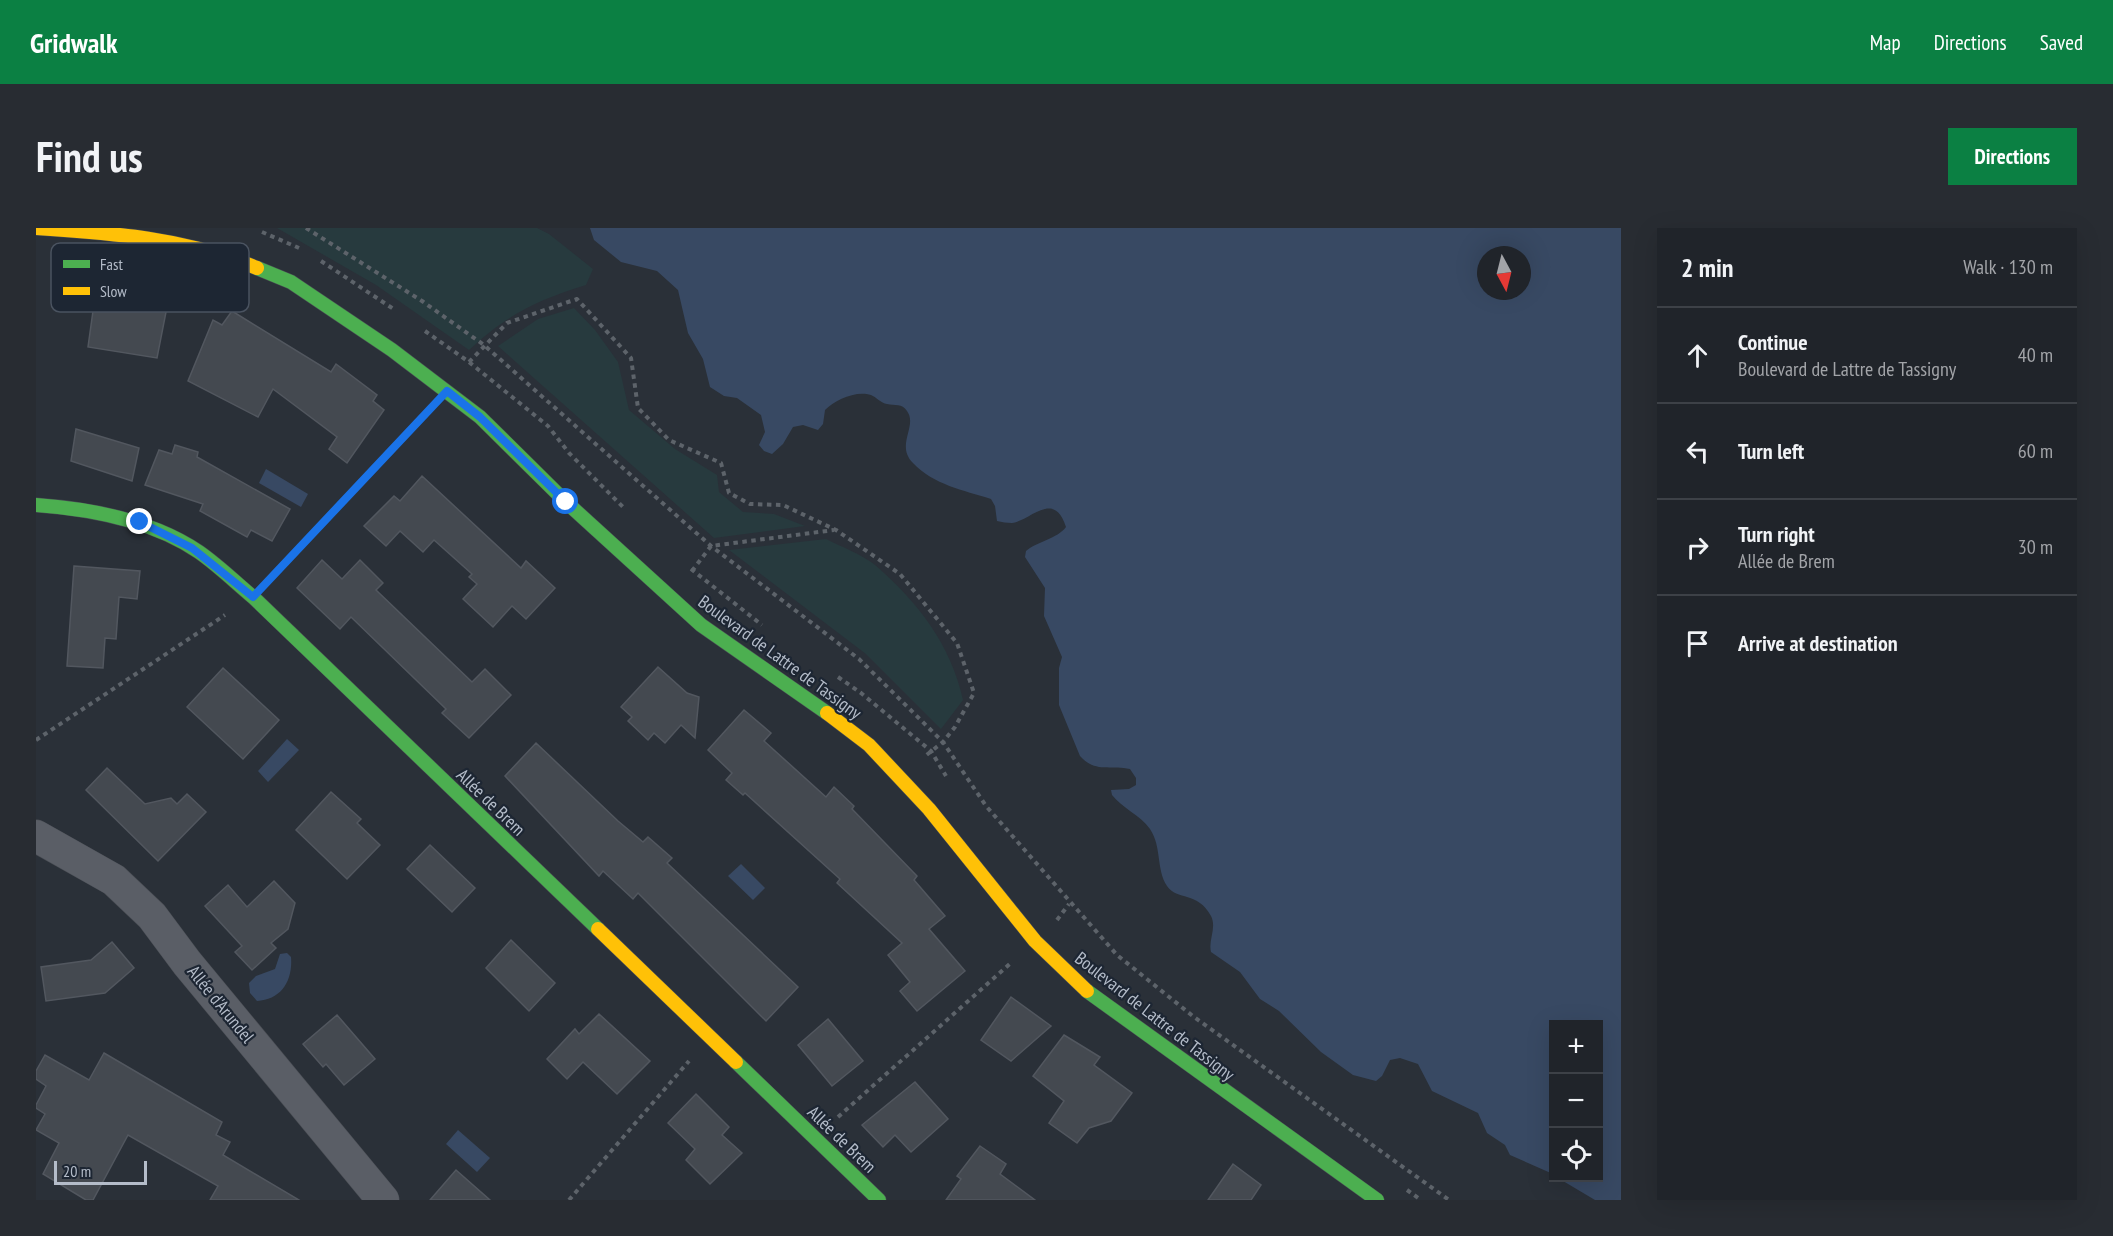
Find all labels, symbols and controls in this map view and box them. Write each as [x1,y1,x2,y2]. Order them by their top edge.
text: Gridwalk [30,24,118,61]
text: Map [1870,29,1901,56]
text: Directions [1934,29,2007,56]
text: Saved [2040,29,2083,56]
button: Directions [1948,128,2077,185]
text: Find us [36,129,143,184]
legend [51,243,249,312]
north arrow [1477,246,1531,300]
text: 2 min [1681,251,1734,284]
text: Fast [100,254,123,274]
text: Walk · 130 m [1963,254,2053,280]
text: Slow [100,281,127,301]
text: Continue [1738,328,1808,356]
icon: ahead [1681,339,1714,372]
text: 40 m [2018,342,2053,368]
text: Boulevard de Lattre de Tassigny [1738,356,1956,382]
icon: left [1681,435,1714,468]
text: Turn left [1738,437,1804,465]
text: 60 m [2018,438,2053,464]
route start [552,488,578,514]
route end [126,508,152,534]
text: Turn right [1738,520,1815,548]
icon: right [1681,531,1714,564]
text: 30 m [2018,534,2053,560]
text: Allée de Brem [1738,548,1835,574]
street label: Boulevard de Lattre de Tassigny [694,590,866,724]
icon: arrive [1681,627,1714,660]
text: Arrive at destination [1738,629,1898,657]
street label: Allée de Brem [452,763,530,841]
street label: Boulevard de Lattre de Tassigny [1071,946,1240,1086]
street label: Allée d'Arundel [183,961,260,1048]
map controls [1549,1020,1603,1182]
button: + [1549,1020,1603,1074]
button: − [1549,1074,1603,1128]
street label: Allée de Brem [803,1100,881,1178]
button: locate [1549,1128,1603,1182]
scale bar [54,1158,147,1186]
text: 20 m [63,1161,91,1181]

